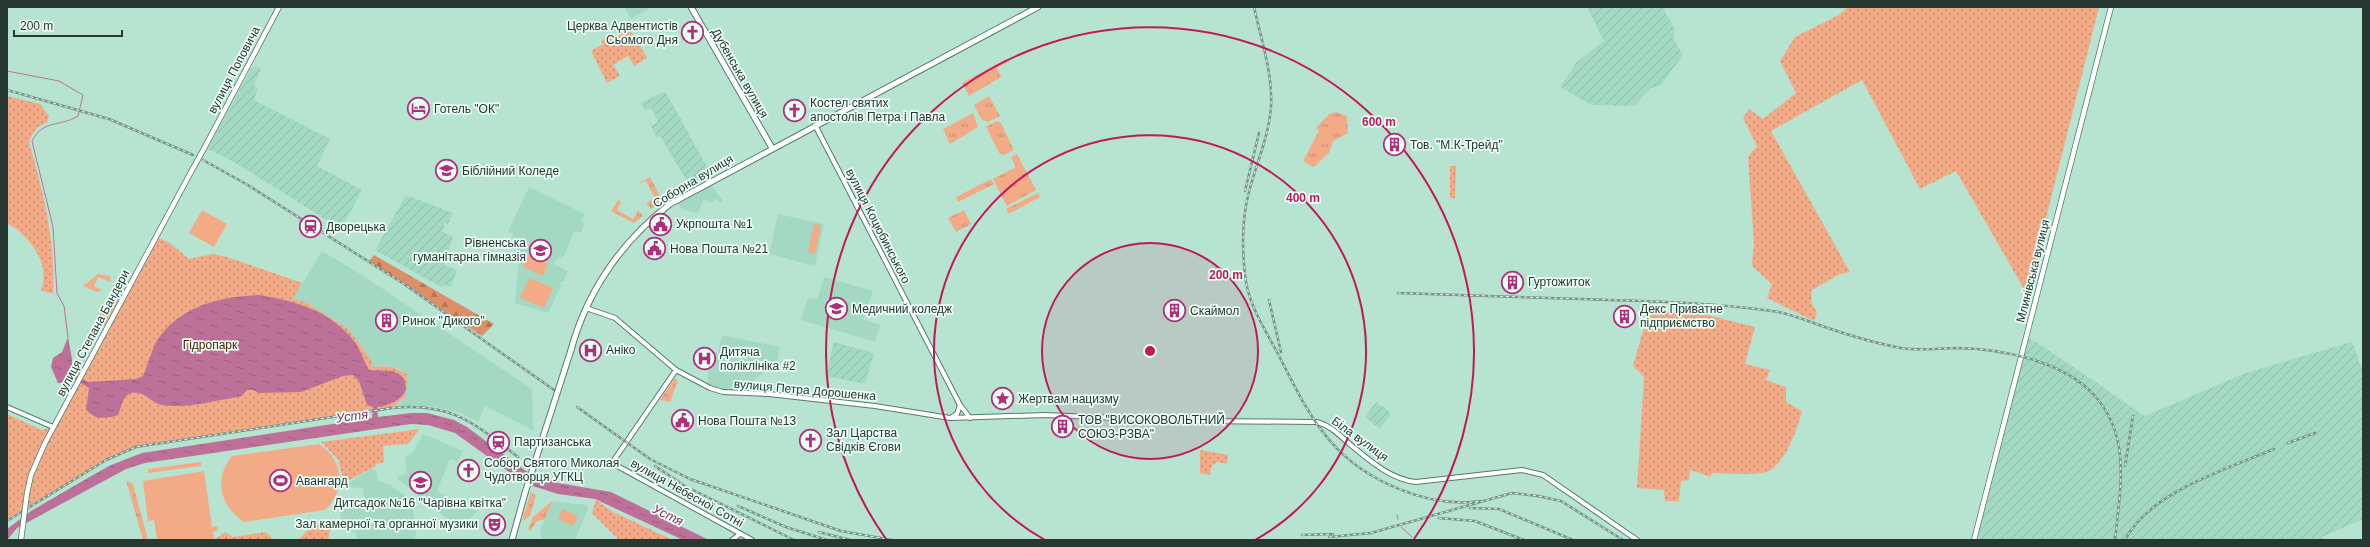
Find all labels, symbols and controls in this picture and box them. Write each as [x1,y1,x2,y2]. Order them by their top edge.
scale bar [14,12,122,38]
text: 200 m [20,19,53,33]
place label: Церква Адвентистів Сьомого Дня [567,19,678,47]
church icon: Церква Адвентистів Сьомого Дня [680,20,706,46]
street label: вулиця Поповича [205,24,263,116]
street label: Дубенська вулиця [709,26,771,120]
hotel icon: Готель "ОК" [405,96,431,122]
place label: Костел святих апостолів Петра і Павла [810,96,945,124]
church icon: Костел святих апостолів Петра і Павла [782,97,808,123]
place label: Готель "ОК" [434,102,499,116]
text: 600 m [1362,115,1396,129]
building icon: Тов. "М.К-Трейд" [1382,132,1408,158]
place label: Тов. "М.К-Трейд" [1410,138,1503,152]
street label: Соборна вулиця [650,152,736,210]
school or university icon: Біблійний Коледе [434,158,460,184]
place label: Біблійний Коледе [462,164,559,178]
street label: вулиця Коцюбинського [843,166,913,286]
text: 400 m [1286,191,1320,205]
public building icon: Укрпошта №1 [647,211,673,237]
station icon: Дворецька [297,214,323,240]
place label: Укрпошта №1 [676,217,753,231]
street label: Млинівська вулиця [2013,218,2053,324]
place label: Дворецька [326,220,386,234]
place label: Рівненська гуманітарна гімназія [413,236,526,264]
public building icon: Нова Пошта №21 [641,236,667,262]
school or university icon: Рівненська гуманітарна гімназія [528,237,554,263]
place label: Нова Пошта №21 [670,242,768,256]
street label: вулиця Степана Бандери [54,267,132,399]
text: 200 m [1209,268,1243,282]
building icon: Гуртожиток [1499,269,1525,295]
place label: Гуртожиток [1528,275,1591,289]
school or university icon: Медичний коледж [823,296,849,322]
building icon: Скаймол [1161,298,1187,324]
place label: Медичний коледж [852,302,952,316]
place label: Декс Приватне підприємство [1640,302,1723,330]
building icon: Декс Приватне підприємство [1611,303,1637,329]
place label: Скаймол [1190,304,1239,318]
building icon: Ринок "Дикого" [373,308,399,334]
place label: Ринок "Дикого" [402,314,485,328]
hospital icon: Аніко [578,337,604,363]
park label: Гідропарк [183,338,238,352]
place label: Аніко [606,343,636,357]
centre of rings [1143,344,1157,358]
place label: Дитяча поліклініка #2 [720,345,796,373]
hospital icon: Дитяча поліклініка #2 [691,346,717,372]
street label: вулиця Петра Дорошенка [733,377,877,403]
place icon: Жертвам нацизму [990,386,1016,412]
place label: Жертвам нацизму [1018,392,1119,406]
water label: Устя [334,406,369,426]
public building icon: Нова Пошта №13 [669,408,695,434]
place label: ТОВ "ВИСОКОВОЛЬТНИЙ СОЮЗ-РЗВА" [1078,412,1225,441]
place label: Нова Пошта №13 [698,414,796,428]
building icon: ТОВ "ВИСОКОВОЛЬТНИЙ СОЮЗ-РЗВА" [1050,414,1076,440]
street label: Біла вулиця [1329,414,1391,464]
place label: Зал Царства Свідків Єгови [826,426,901,454]
church icon: Зал Царства Свідків Єгови [798,427,824,453]
station icon: Партизанська [485,429,511,455]
place label: Партизанська [514,435,591,449]
place label: Собор Святого Миколая Чудотворця УГКЦ [484,456,619,484]
street label: вулиця Небесної Сотні [628,456,746,530]
church icon: Собор Святого Миколая Чудотворця УГКЦ [456,457,482,483]
sports icon: Авангард [267,468,293,494]
school or university icon: Дитсадок №16 "Чарівна квітка" [407,469,433,495]
place label: Авангард [296,474,348,488]
place label: Дитсадок №16 "Чарівна квітка" [334,496,506,510]
water label: Устя [649,501,686,529]
theatre icon: Зал камерної та органної музики [481,511,507,537]
place label: Зал камерної та органної музики [295,517,478,531]

